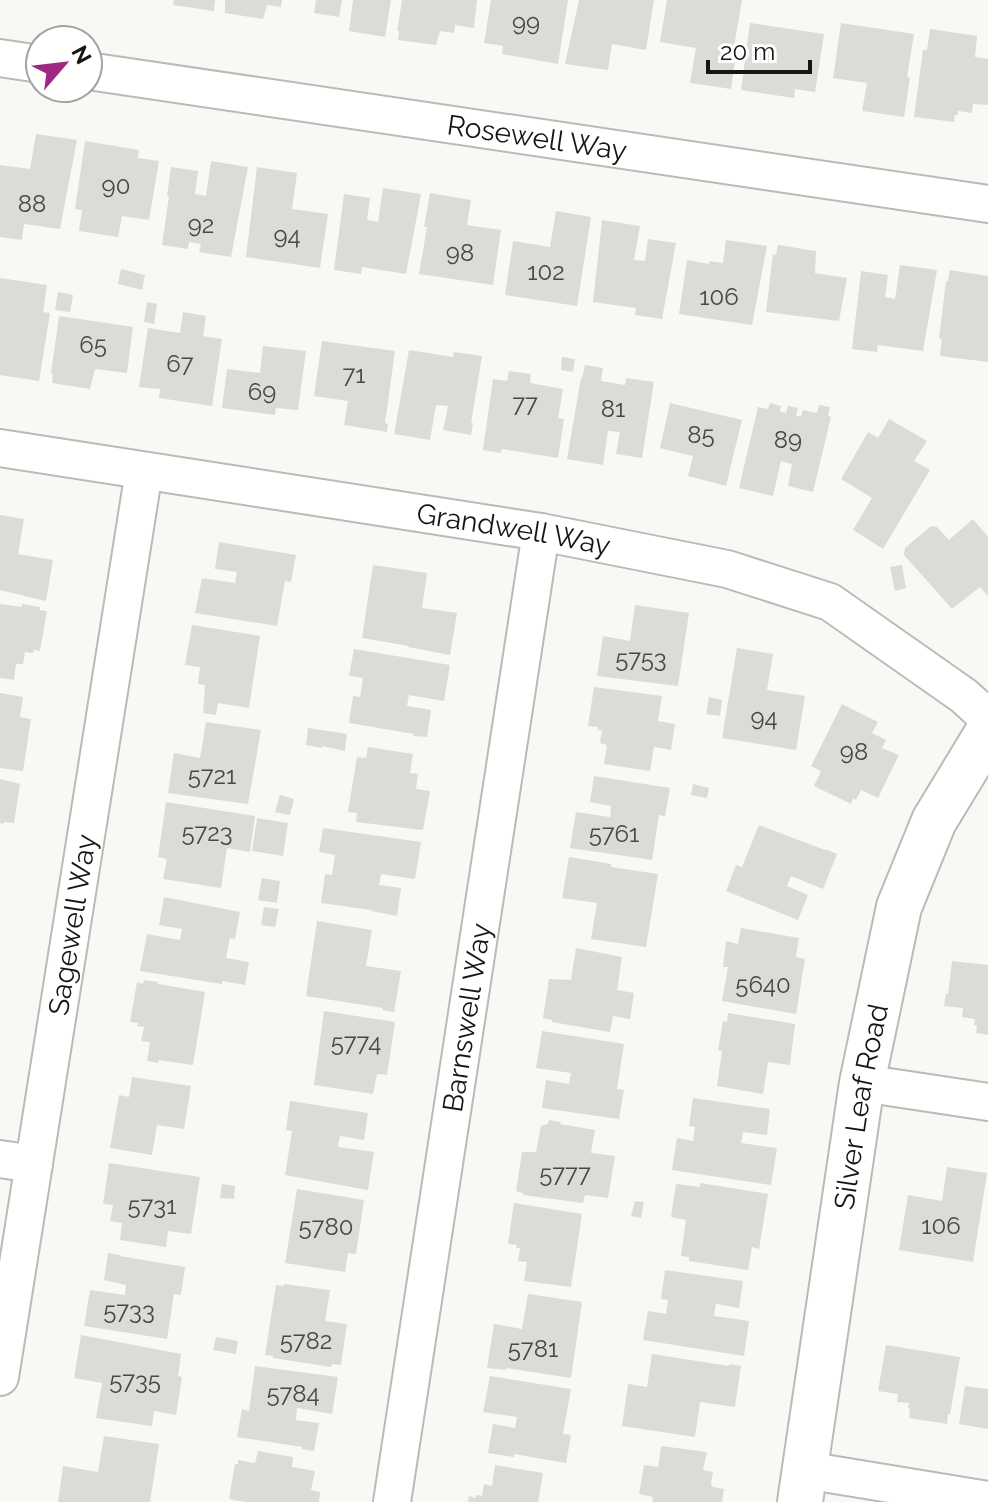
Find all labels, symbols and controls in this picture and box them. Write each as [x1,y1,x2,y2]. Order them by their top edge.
house number: 99 [512,8,540,37]
north arrow [24,24,104,104]
scale bar [708,24,810,74]
text: 20 m [720,37,775,66]
text: N [66,41,97,68]
street label: Rosewell Way [445,108,629,167]
house number: 90 [102,171,130,200]
house number: 88 [18,189,46,218]
house number: 92 [188,210,214,239]
house number: 94 [273,221,301,250]
house number: 98 [446,238,474,267]
house number: 102 [527,257,565,286]
house number: 106 [699,282,739,311]
house number: 65 [79,330,107,359]
house number: 67 [166,349,194,378]
house number: 71 [342,360,366,389]
house number: 69 [248,377,276,406]
house number: 77 [512,389,538,418]
house number: 81 [601,394,625,423]
house number: 85 [687,420,715,449]
house number: 89 [774,425,802,454]
street label: Grandwell Way [414,496,613,562]
house number: 5753 [615,644,667,673]
house number: 94 [750,703,778,732]
house number: 98 [840,737,868,766]
house number: 5721 [188,761,236,790]
house number: 5723 [181,818,233,847]
house number: 5761 [589,819,639,848]
street label: Sagewell Way [41,832,103,1018]
street label: Barnswell Way [436,921,497,1114]
house number: 5640 [735,970,791,999]
street label: Silver Leaf Road [827,1001,895,1212]
house number: 5774 [331,1028,381,1057]
house number: 5777 [539,1159,591,1188]
house number: 5731 [128,1191,176,1220]
house number: 106 [921,1211,961,1240]
house number: 5780 [299,1212,353,1241]
house number: 5733 [103,1296,155,1325]
house number: 5782 [280,1326,332,1355]
house number: 5781 [508,1334,558,1363]
house number: 5735 [109,1366,161,1395]
house number: 5784 [266,1379,320,1408]

